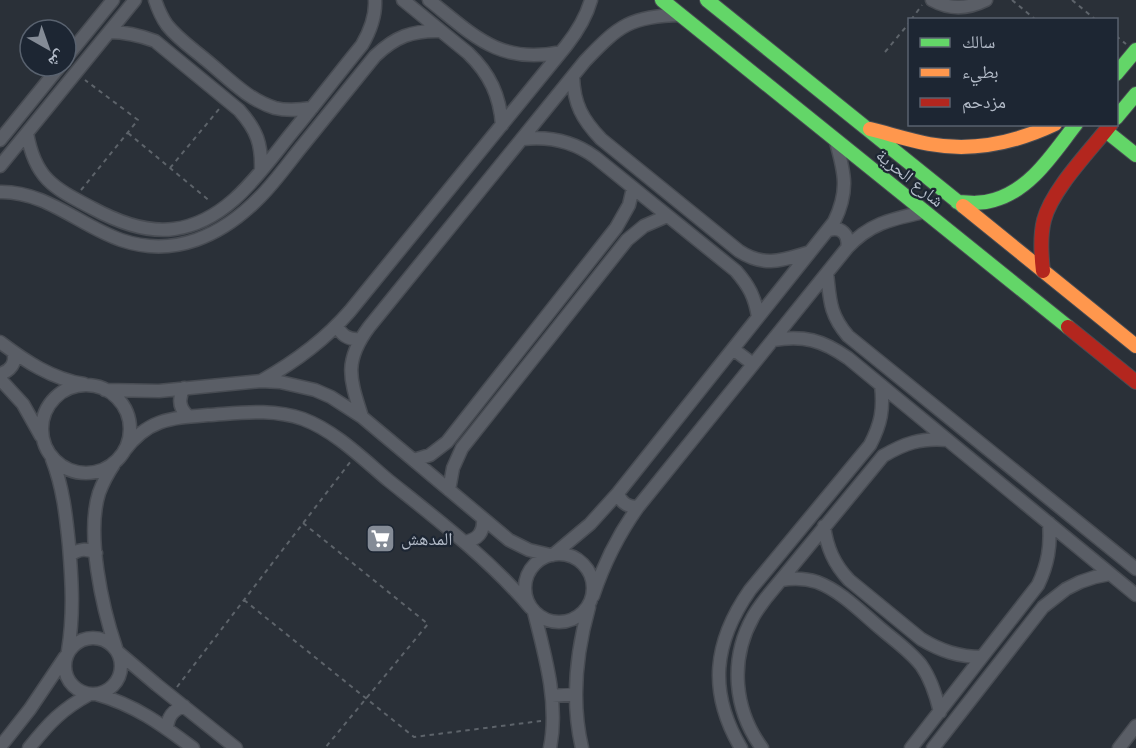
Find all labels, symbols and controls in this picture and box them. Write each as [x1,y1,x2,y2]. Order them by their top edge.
north arrow [18,18,78,78]
legend [908,18,1118,126]
text: سالك [962,30,995,54]
text: ش [44,46,71,73]
text: بطيء [962,60,999,87]
text: مزدحم [962,90,1006,114]
street label: شارع الحرية [871,143,949,213]
supermarket icon: المدهش [364,523,396,555]
place label: المدهش [401,527,453,551]

